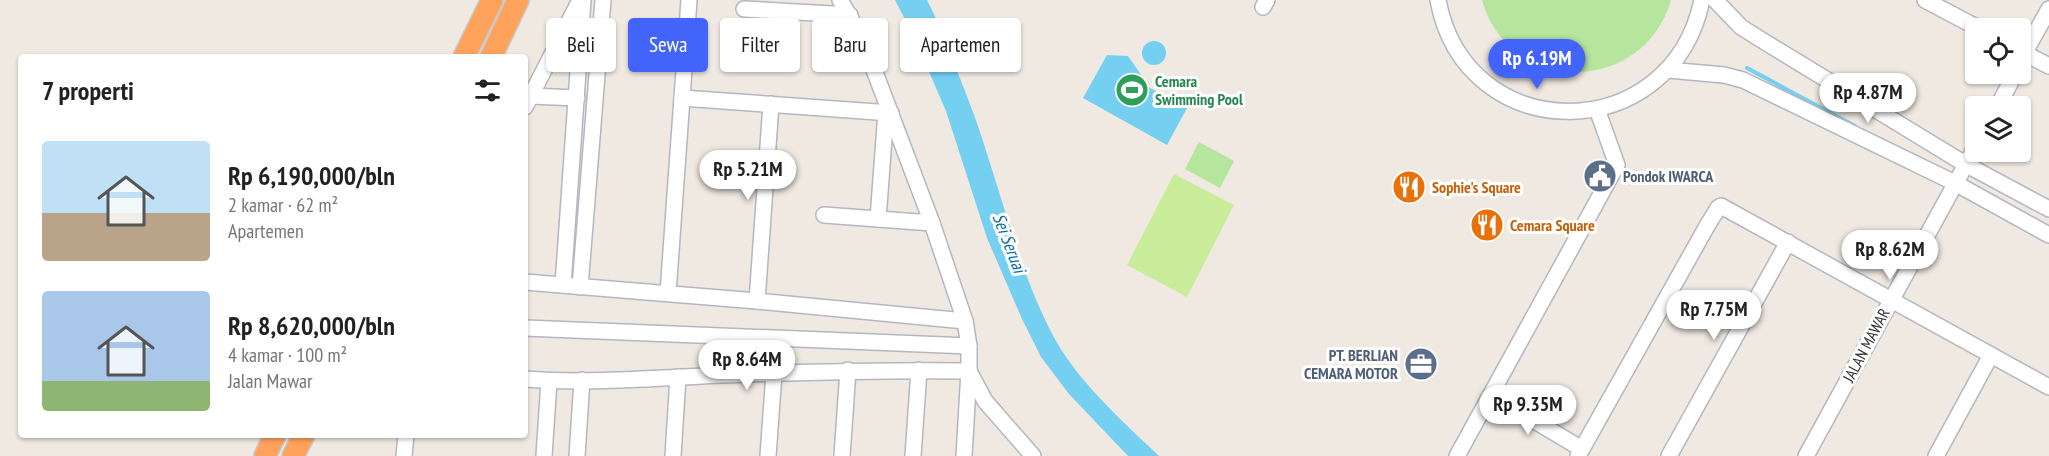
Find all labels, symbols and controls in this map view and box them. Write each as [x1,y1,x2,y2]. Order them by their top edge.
chip: Beli [546,18,616,72]
chip: Sewa [628,18,708,72]
chip: Filter [720,18,800,72]
chip: Baru [812,18,888,72]
chip: Apartemen [900,18,1021,72]
map controls [1965,18,2031,162]
button: locate [1965,18,2031,84]
pin: Rp 6.19M [1475,39,1599,90]
text: Rp 6.19M [1502,45,1572,71]
place label: Cemara Swimming Pool [1155,71,1243,109]
sports icon: Cemara Swimming Pool [1114,72,1150,108]
pin: Rp 4.87M [1806,73,1930,124]
text: 7 properti [42,74,134,107]
icon: filters [471,74,504,107]
text: Rp 4.87M [1833,79,1903,105]
button: layers [1965,96,2031,162]
pin: Rp 5.21M [686,150,810,201]
text: Rp 5.21M [713,156,783,182]
public building icon: Pondok IWARCA [1582,158,1618,194]
text: Rp 6,190,000/bln [228,159,395,192]
icon: home [90,165,162,237]
place label: Pondok IWARCA [1623,166,1714,186]
restaurant icon: Sophie's Square [1391,169,1427,205]
place label: Sophie's Square [1432,177,1521,197]
text: 2 kamar · 62 m² [228,192,338,218]
restaurant icon: Cemara Square [1469,207,1505,243]
water label: Sei Seruai [988,210,1032,278]
place label: Cemara Square [1510,215,1595,235]
text: Apartemen [228,218,304,244]
pin: Rp 8.62M [1828,230,1952,281]
text: Rp 8.62M [1855,236,1925,262]
pin: Rp 7.75M [1652,290,1776,341]
text: Rp 7.75M [1680,296,1748,322]
street label: JALAN MAWAR [1838,304,1894,386]
text: Rp 8,620,000/bln [228,309,395,342]
icon: home [90,315,162,387]
pin: Rp 8.64M [685,340,809,391]
text: 4 kamar · 100 m² [228,342,347,368]
place label: PT. BERLIAN CEMARA MOTOR [1304,345,1398,383]
text: Rp 8.64M [712,346,782,372]
office icon: PT. BERLIAN CEMARA MOTOR [1403,346,1439,382]
text: Jalan Mawar [228,368,313,394]
pin: Rp 9.35M [1466,385,1590,436]
text: Rp 9.35M [1493,391,1563,417]

